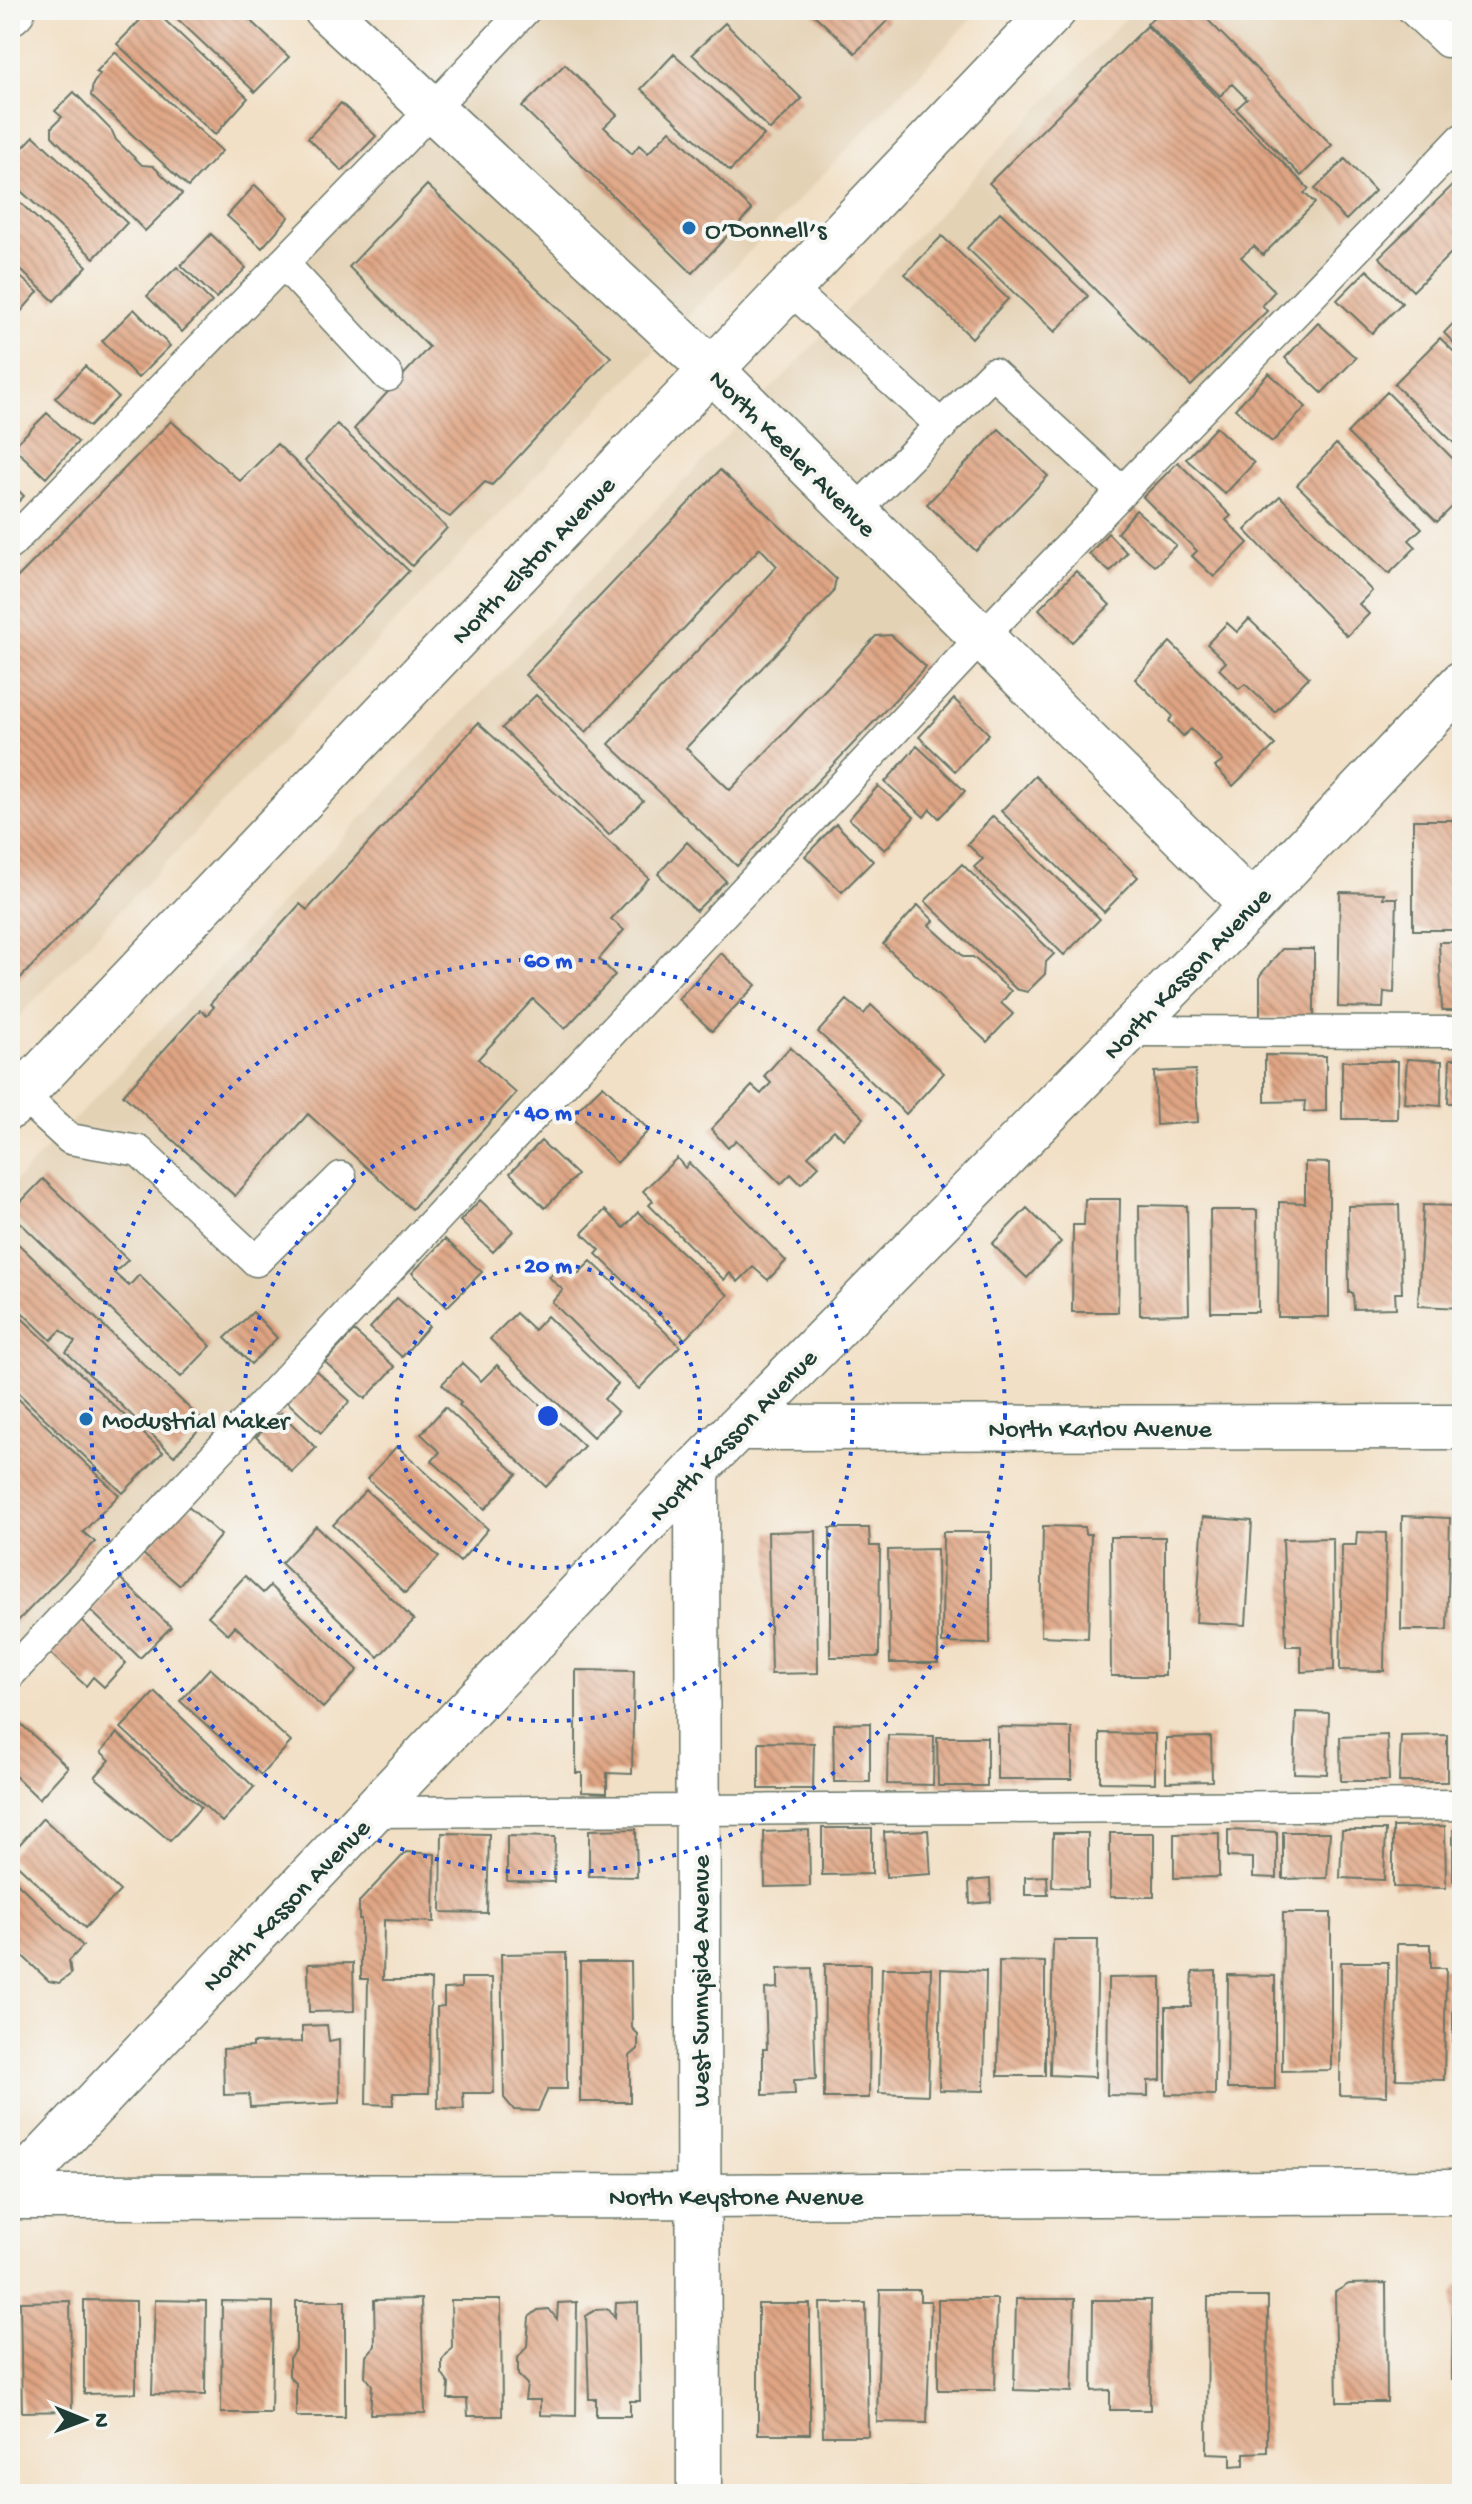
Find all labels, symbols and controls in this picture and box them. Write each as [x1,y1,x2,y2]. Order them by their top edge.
place label: O’Donnell’s [705,217,828,248]
marker: O’Donnell’s [680,219,698,237]
street label: North Keeler Avenue [701,365,881,546]
street label: North Elston Avenue [447,471,624,653]
street label: North Kasson Avenue [1099,882,1280,1068]
text: 60 m [524,948,572,977]
text: 40 m [523,1100,572,1129]
text: 20 m [524,1253,572,1282]
street label: North Kasson Avenue [645,1344,826,1530]
centre of rings [534,1402,562,1430]
place label: Modustrial Maker [102,1408,292,1439]
marker: Modustrial Maker [77,1410,95,1428]
street label: North Karlov Avenue [988,1416,1212,1447]
street label: North Kasson Avenue [198,1814,379,2000]
street label: West Sunnyside Avenue [688,1855,719,2107]
street label: North Keystone Avenue [609,2184,864,2215]
north arrow [44,2380,124,2460]
text: N [87,2413,113,2428]

